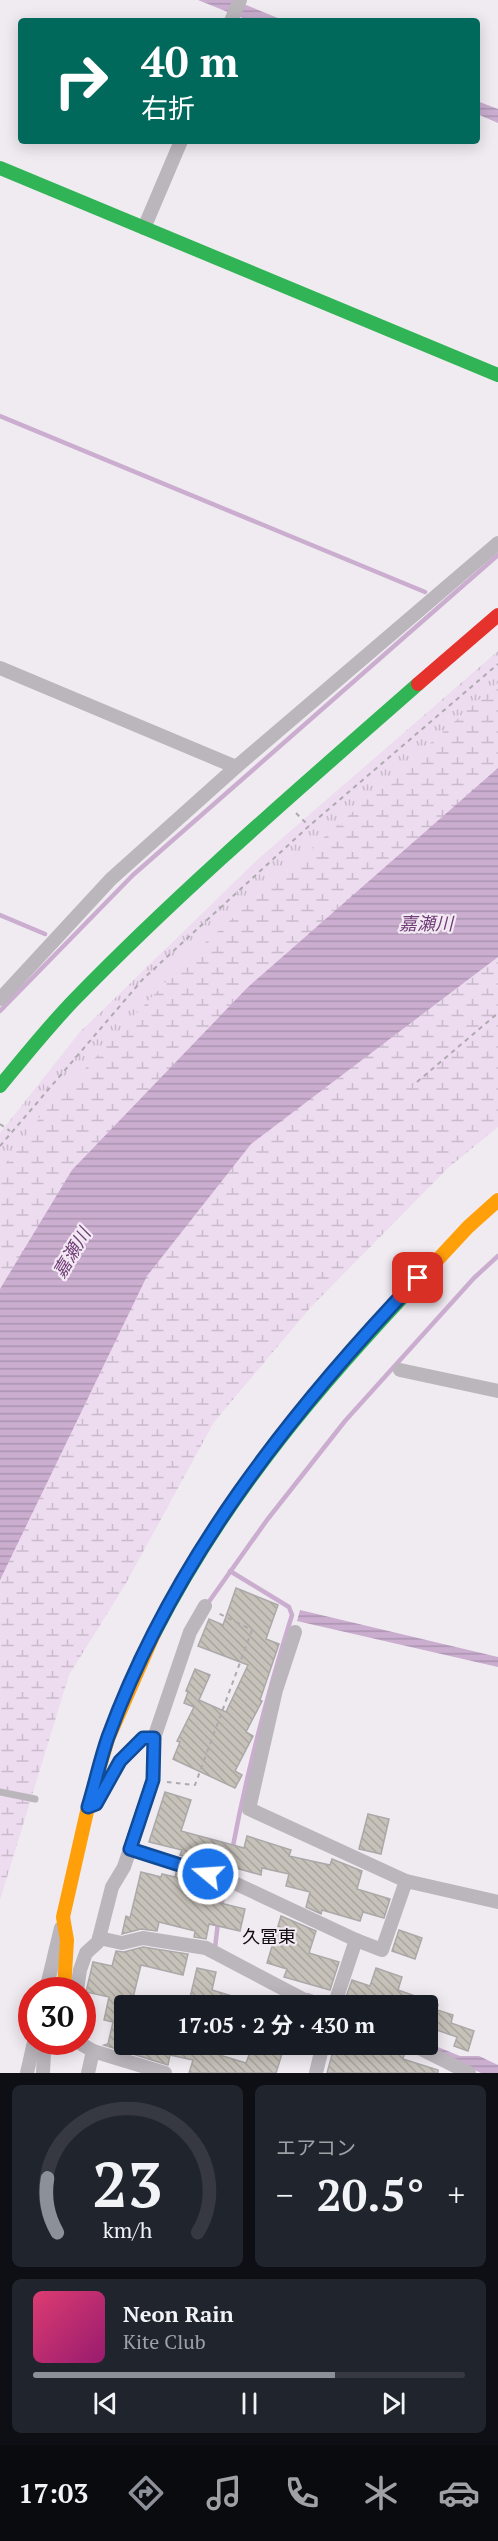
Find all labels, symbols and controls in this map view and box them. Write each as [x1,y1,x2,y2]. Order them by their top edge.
text: 40 m [141,33,239,89]
icon: right [42,42,120,120]
text: 右折 [141,90,195,126]
water label: 嘉瀬川 [399,911,455,935]
water label: 嘉瀬川 [47,1221,96,1282]
pin [392,1252,443,1303]
icon: arrive [401,1261,434,1294]
position arrow [176,1842,240,1906]
district label: 久冨東 [242,1924,296,1948]
speed limit sign: 30 [18,1977,96,2055]
text: 17:05 · 2 分 · 430 m [177,2010,375,2039]
text: エアコン [276,2134,356,2161]
text: 23 [92,2142,163,2225]
text: 20.5° [316,2164,425,2224]
text: − [276,2173,294,2216]
text: + [447,2173,465,2216]
text: km/h [103,2216,153,2244]
text: Neon Rain [123,2299,234,2328]
text: Kite Club [123,2328,206,2355]
icon: previous [89,2387,122,2420]
icon: pause [233,2387,266,2420]
icon: next [377,2387,410,2420]
icon: directions [125,2472,167,2514]
icon: music [203,2472,245,2514]
icon: phone [281,2472,323,2514]
icon: climate [360,2472,402,2514]
icon: car [438,2472,480,2514]
text: 17:03 [18,2475,88,2511]

